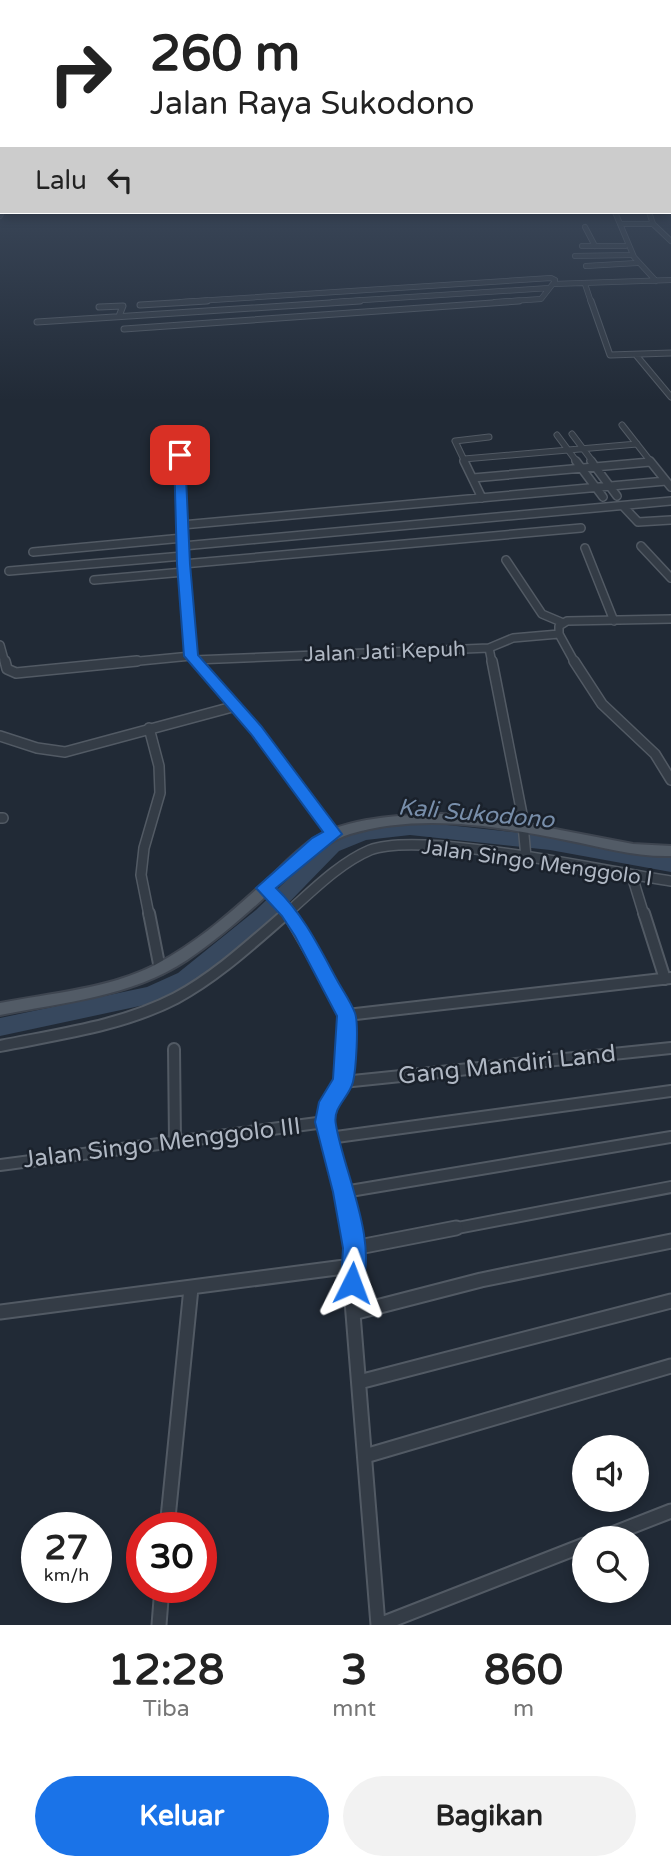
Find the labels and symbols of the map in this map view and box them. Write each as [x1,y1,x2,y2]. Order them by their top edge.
pin [150,425,210,485]
street label: Jalan Jati Kepuh [304,637,466,667]
water label: Kali Sukodono [397,793,556,835]
street label: Jalan Singo Menggolo I [420,834,654,892]
street label: Gang Mandiri Land [397,1039,617,1091]
street label: Jalan Singo Menggolo III [22,1112,302,1174]
position arrow [315,1246,389,1320]
speed limit sign: 30 [126,1512,217,1603]

